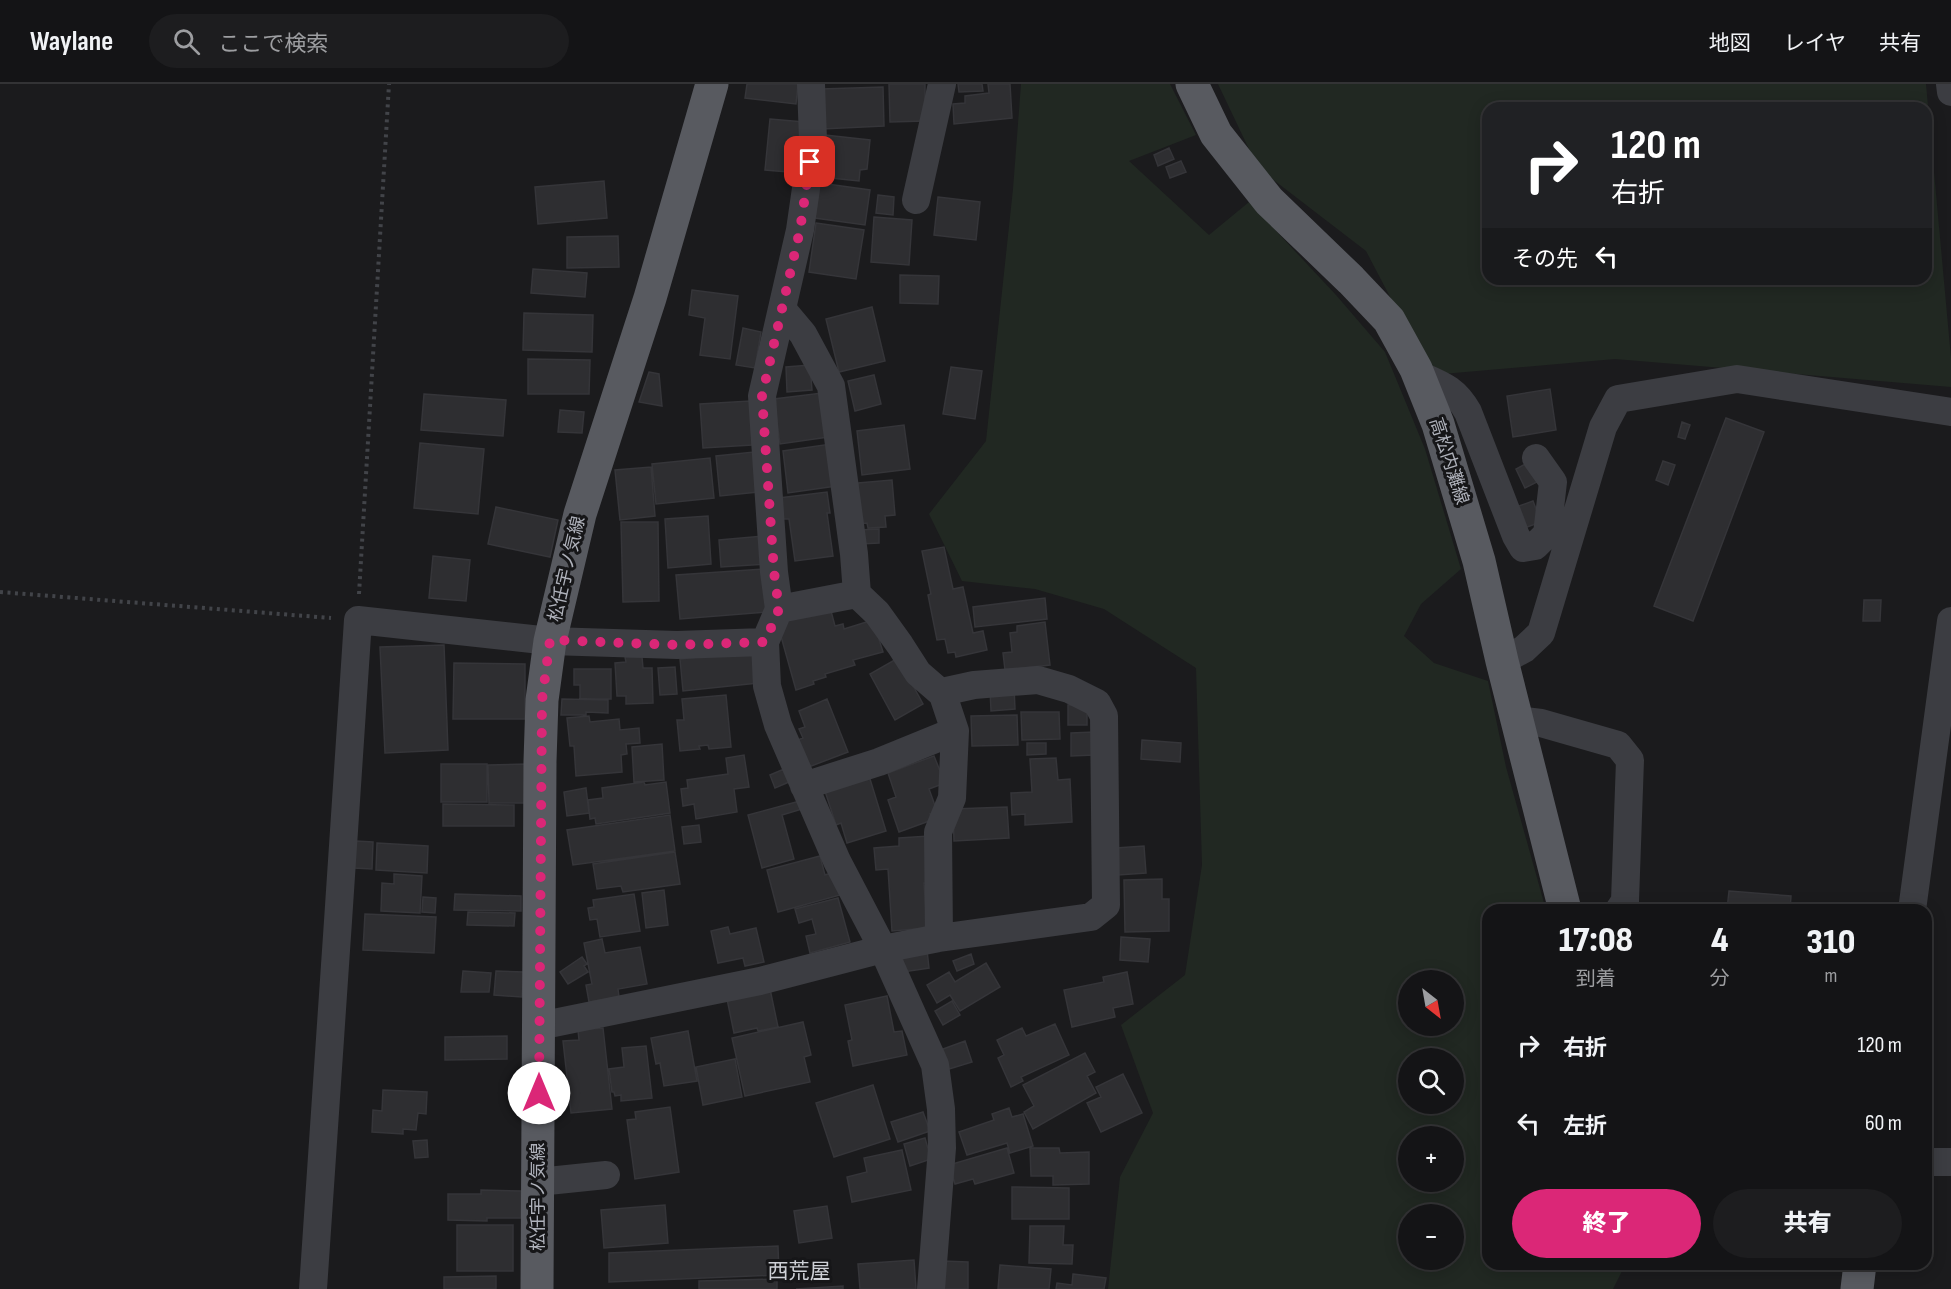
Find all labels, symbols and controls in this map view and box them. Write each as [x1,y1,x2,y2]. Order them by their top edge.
search box [149,14,569,68]
text: Waylane [30,25,113,58]
icon: search [170,25,203,58]
text: ここで検索 [218,31,328,58]
text: 地図 [1709,31,1751,56]
text: レイヤ [1784,31,1846,56]
text: 共有 [1879,31,1921,56]
text: 120 m [1611,120,1701,171]
icon: right [1512,126,1590,204]
pin [784,136,835,187]
icon: arrive [793,145,826,178]
text: 右折 [1611,178,1665,210]
icon: left [1590,240,1623,273]
text: その先 [1512,246,1578,273]
street label: 高松内灘線 [1425,415,1473,507]
street label: 松任宇ノ気線 [545,514,589,624]
text: 17:08 [1559,919,1633,962]
text: 4 [1711,919,1729,962]
text: 310 [1806,921,1855,964]
text: m [1824,964,1837,988]
text: 到着 [1576,967,1616,991]
text: 分 [1710,967,1730,991]
north arrow [1398,970,1464,1036]
map controls [1398,970,1464,1270]
icon: right [1512,1029,1545,1062]
text: 120 m [1858,1032,1902,1059]
text: 右折 [1563,1035,1607,1062]
button: search [1398,1048,1464,1114]
position arrow [507,1061,571,1125]
icon: left [1512,1107,1545,1140]
text: 60 m [1865,1110,1902,1137]
text: 左折 [1563,1113,1607,1140]
button: + [1398,1126,1464,1192]
street label: 松任宇ノ気線 [528,1143,549,1251]
button: 終了 [1512,1189,1701,1258]
button: 共有 [1713,1189,1902,1258]
button: − [1398,1204,1464,1270]
district label: 西荒屋 [768,1259,831,1284]

